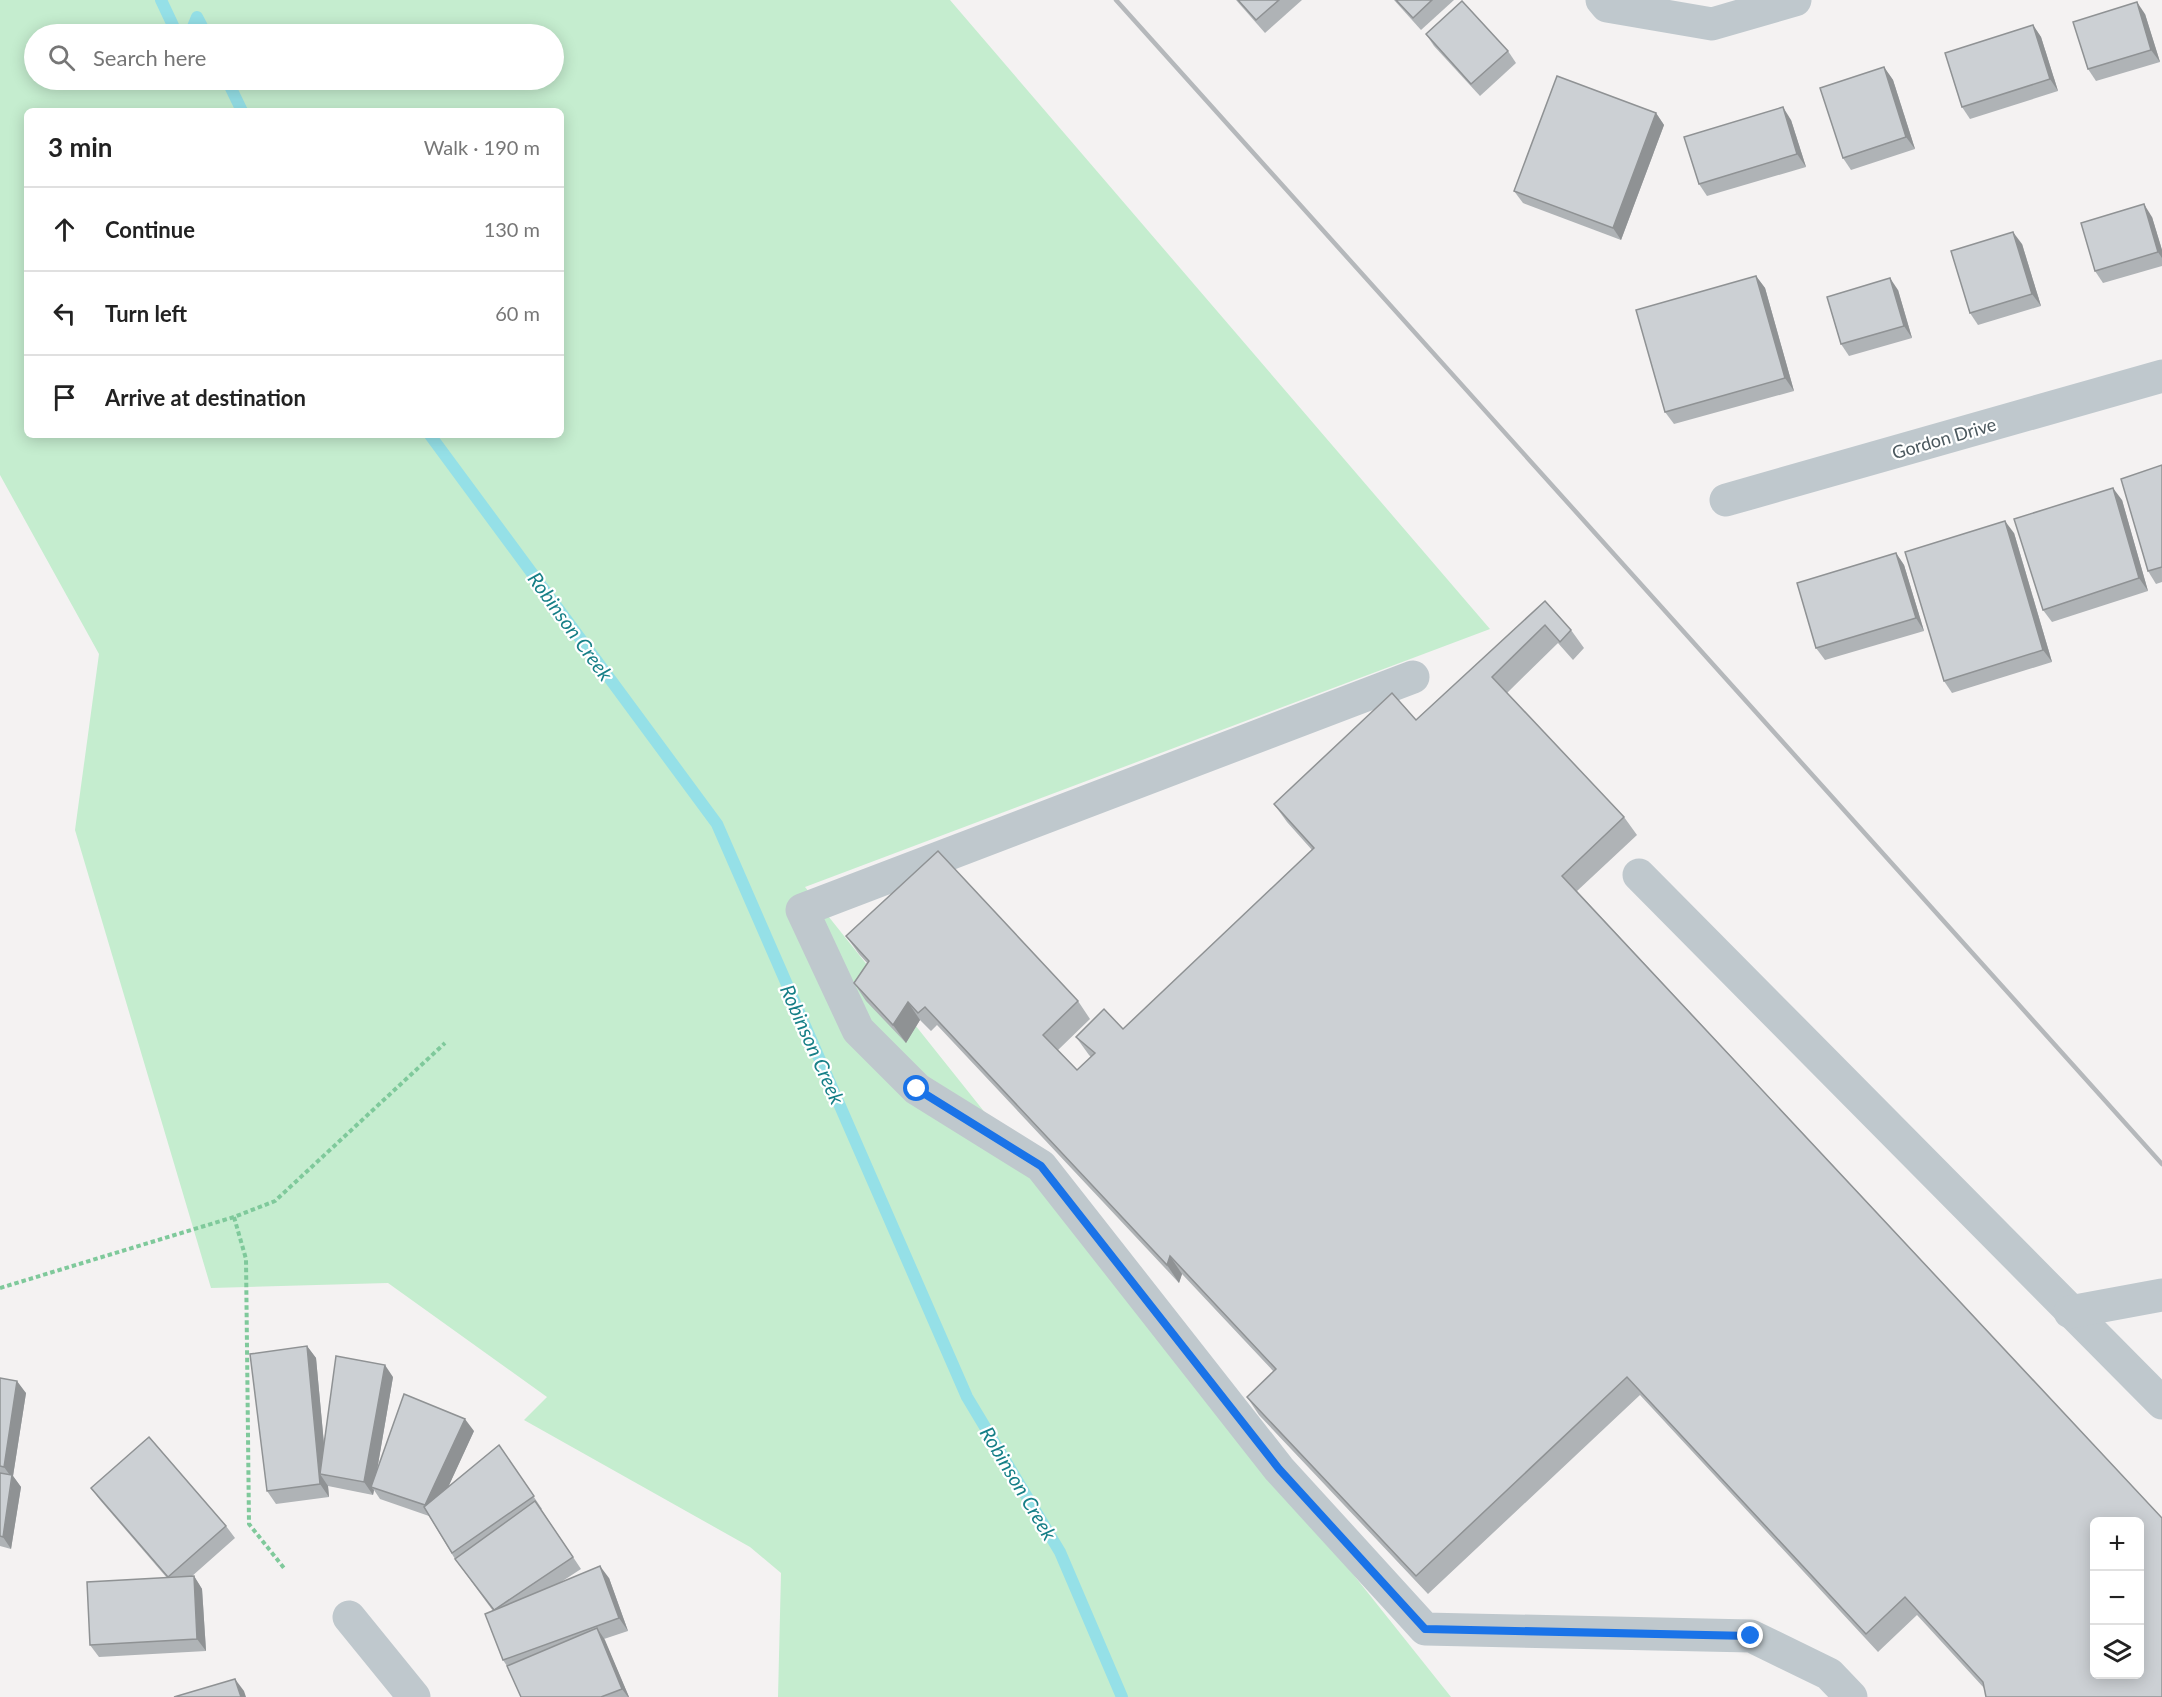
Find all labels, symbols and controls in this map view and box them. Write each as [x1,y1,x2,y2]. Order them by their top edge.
search box [24,24,564,90]
icon: search [45,41,78,74]
text: Search here [93,44,206,71]
text: 3 min [48,131,112,163]
text: Walk · 190 m [424,135,540,159]
icon: ahead [48,213,81,246]
text: Continue [105,216,195,243]
text: 130 m [484,217,540,241]
icon: left [48,297,81,330]
text: Turn left [105,300,187,327]
text: 60 m [495,301,540,325]
icon: arrive [48,381,81,414]
text: Arrive at destination [105,384,306,411]
street label: Gordon Drive [1889,413,1999,463]
water label: Robinson Creek [524,567,619,685]
water label: Robinson Creek [776,981,850,1108]
route start [903,1075,929,1101]
water label: Robinson Creek [976,1422,1063,1545]
map controls [2090,1517,2144,1679]
button: + [2090,1517,2144,1571]
button: − [2090,1571,2144,1625]
route end [1737,1622,1763,1648]
button: layers [2090,1625,2144,1679]

